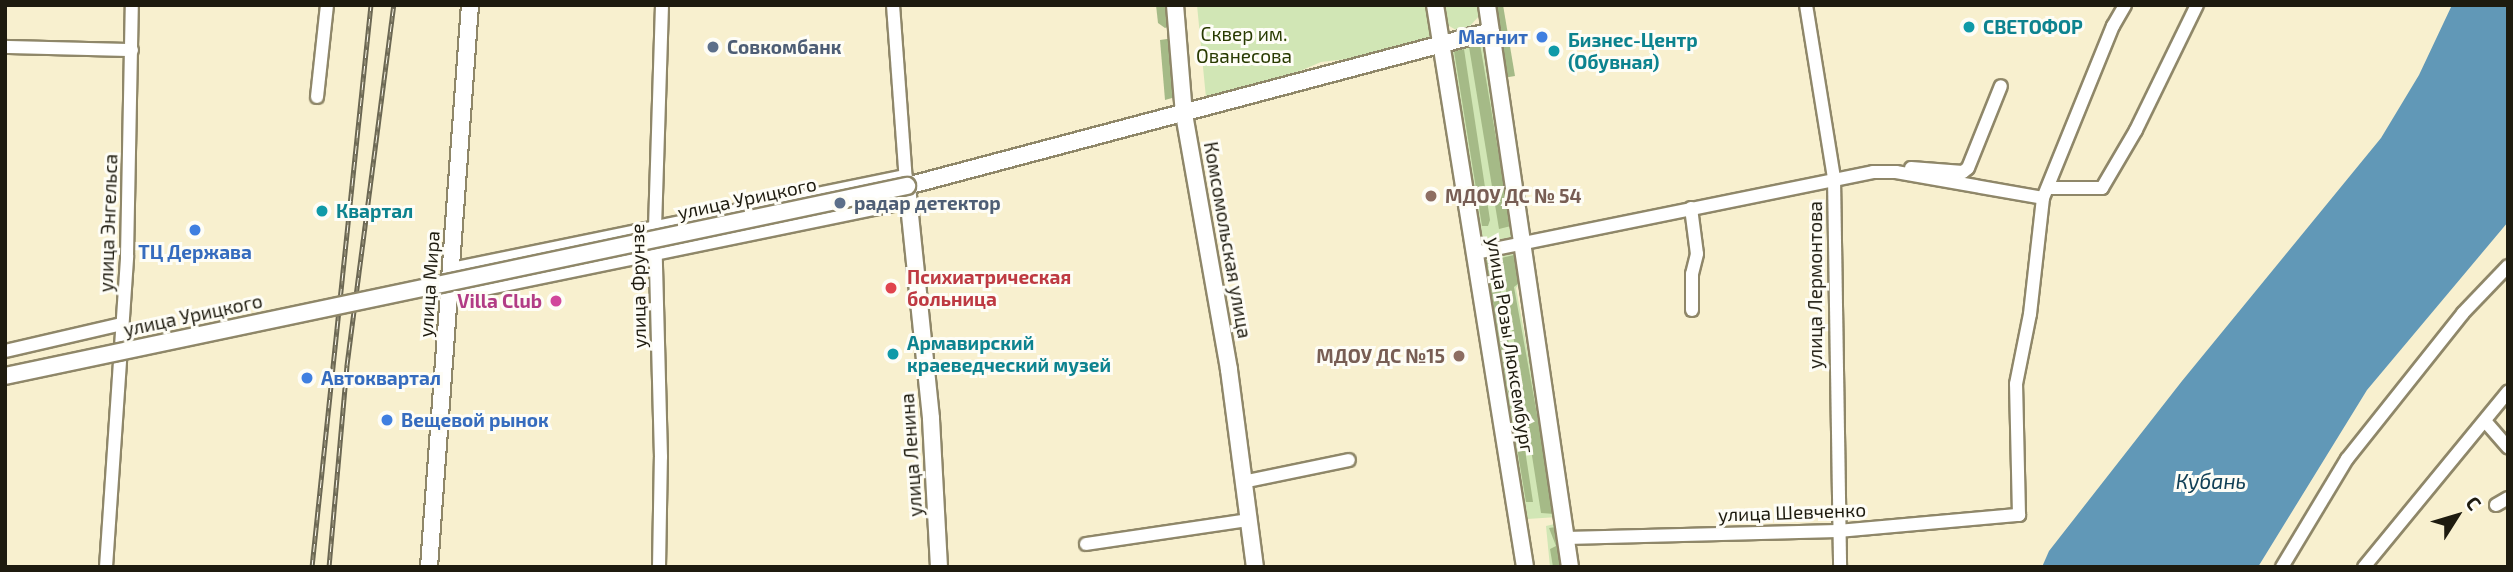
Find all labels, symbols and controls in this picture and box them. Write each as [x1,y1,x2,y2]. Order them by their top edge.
place label: СВЕТОФОР [1983,16,2083,38]
marker: СВЕТОФОР [1961,19,1977,35]
park label: Сквер им. Ованесова [1196,23,1292,67]
place label: Магнит [1458,26,1528,48]
marker: Магнит [1534,29,1550,45]
place label: Бизнес-Центр (Обувная) [1568,29,1698,73]
place label: Совкомбанк [727,36,841,58]
marker: Совкомбанк [705,39,721,55]
marker: Бизнес-Центр (Обувная) [1546,43,1562,59]
street label: Комсомольская улица [1199,140,1257,340]
street label: улица Энгельса [94,153,122,293]
street label: улица Урицкого [675,172,819,224]
place label: МДОУ ДС № 54 [1445,185,1582,207]
marker: МДОУ ДС № 54 [1423,188,1439,204]
place label: радар детектор [854,192,1001,214]
marker: радар детектор [832,195,848,211]
place label: Квартал [336,200,413,222]
street label: улица Лермонтова [1804,201,1826,369]
marker: Квартал [314,203,330,219]
marker: ТЦ Держава [187,222,203,238]
street label: улица Фрунзе [626,223,650,349]
street label: улица Мира [414,230,444,338]
street label: улица Розы Люксембург [1483,235,1539,455]
place label: ТЦ Держава [138,241,252,263]
place label: Психиатрическая больница [907,266,1071,310]
marker: Психиатрическая больница [881,278,901,298]
street label: улица Урицкого [121,289,265,341]
place label: Villa Club [457,290,542,312]
marker: Villa Club [548,293,564,309]
place label: Армавирский краеведческий музей [907,332,1111,376]
place label: МДОУ ДС №15 [1316,345,1445,367]
marker: Армавирский краеведческий музей [885,346,901,362]
marker: МДОУ ДС №15 [1451,348,1467,364]
place label: Автоквартал [321,367,441,389]
marker: Автоквартал [299,370,315,386]
street label: улица Ленина [895,393,927,517]
place label: Вещевой рынок [401,409,549,431]
marker: Вещевой рынок [379,412,395,428]
water label: Кубань [2176,468,2246,494]
north arrow [2422,481,2492,551]
text: С [2462,492,2487,514]
street label: улица Шевченко [1718,498,1866,526]

